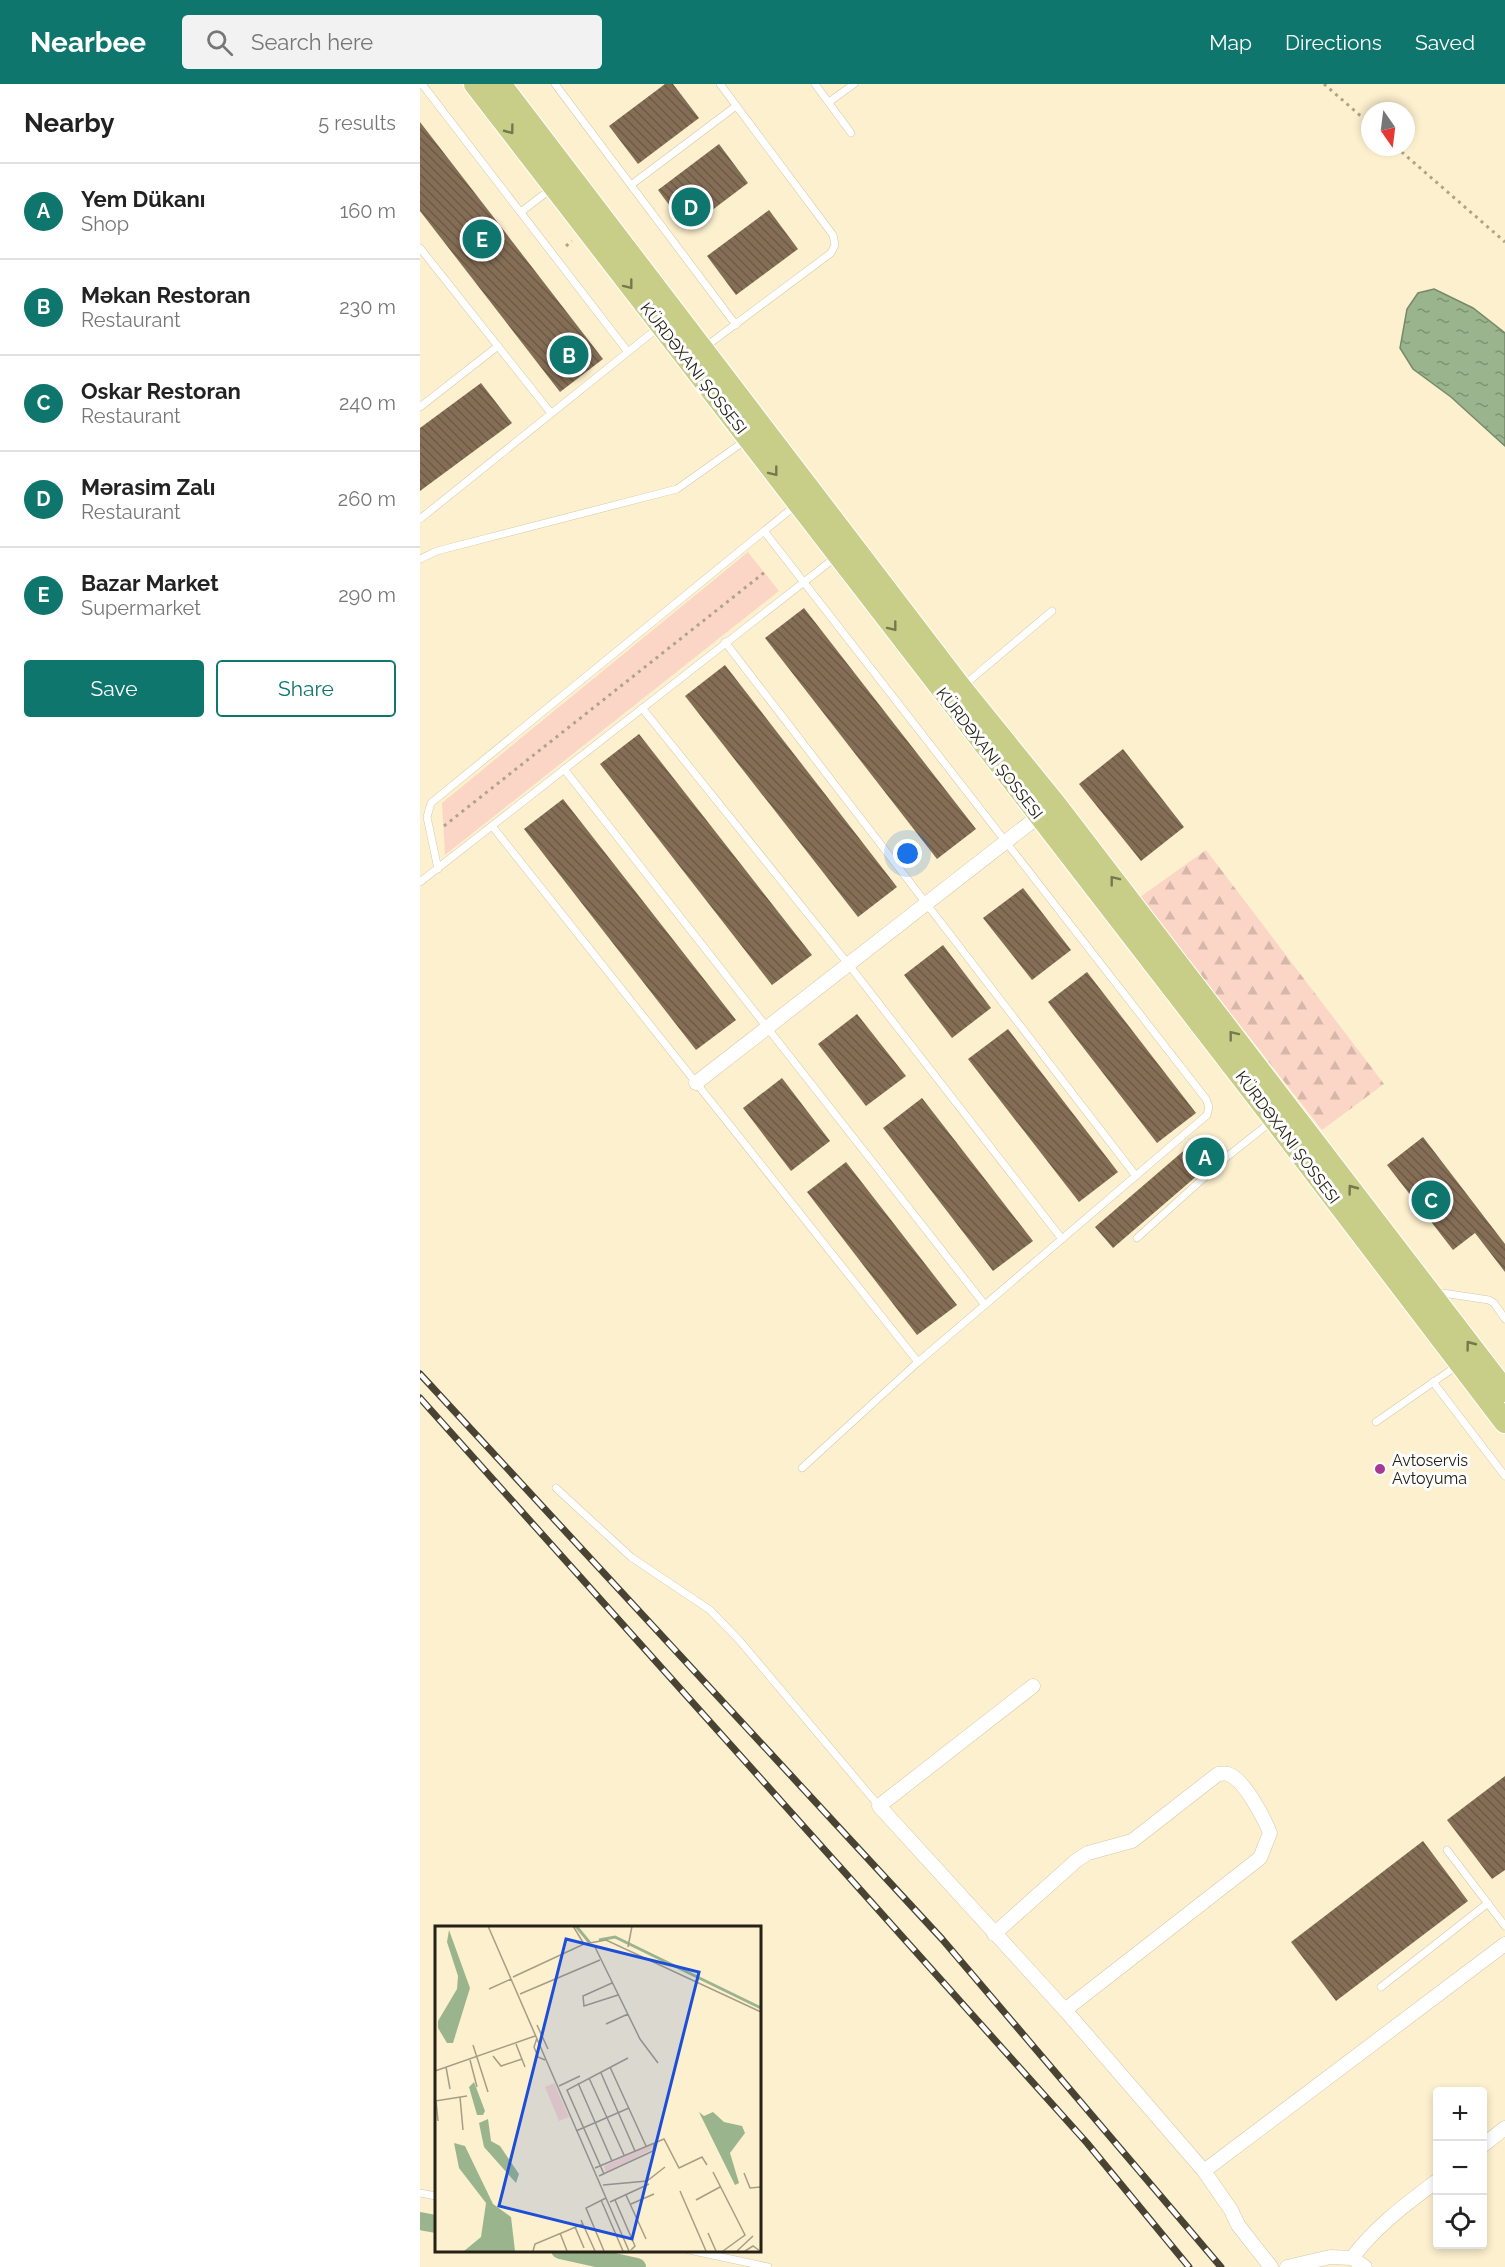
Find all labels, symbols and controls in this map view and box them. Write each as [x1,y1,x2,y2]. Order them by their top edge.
search box [182,15,602,69]
text: Nearbee [30,26,146,59]
icon: search [203,26,236,59]
text: Search here [251,29,373,55]
text: Map [1209,30,1252,55]
text: Directions [1285,30,1382,55]
text: Saved [1415,30,1475,55]
north arrow [1361,102,1415,156]
text: Nearby [24,108,114,138]
text: 5 results [318,111,396,135]
one-way arrow [503,124,514,135]
pin: D [672,184,710,230]
text: Yem Dükanı [81,186,205,212]
text: A [37,199,50,223]
text: 160 m [340,199,396,223]
text: Shop [81,212,129,236]
pin: E [462,216,502,262]
one-way arrow [622,278,633,289]
text: Məkan Restoran [81,282,251,308]
text: B [37,295,50,319]
text: 230 m [339,295,396,319]
street label: KÜRDƏXANI ŞOSSESI [636,298,752,438]
text: Restaurant [81,308,181,332]
pin: B [550,332,588,378]
text: Oskar Restoran [81,378,241,404]
text: C [37,391,50,415]
text: 240 m [339,391,396,415]
text: Restaurant [81,404,181,428]
one-way arrow [767,466,778,477]
text: Mərasim Zalı [81,474,215,500]
text: D [36,487,51,511]
text: 260 m [338,487,396,511]
text: Restaurant [81,500,181,524]
text: Bazar Market [81,570,219,596]
text: E [37,583,50,607]
text: 290 m [338,583,396,607]
text: Supermarket [81,596,201,620]
one-way arrow [886,620,897,631]
button: Save [24,660,204,717]
button: Share [216,660,396,717]
street label: KÜRDƏXANI ŞOSSESI [932,683,1048,823]
your location [893,839,922,868]
one-way arrow [1110,876,1121,887]
one-way arrow [1229,1030,1240,1041]
street label: KÜRDƏXANI ŞOSSESI [1231,1067,1345,1207]
pin: A [1186,1134,1224,1180]
pin: C [1412,1178,1450,1222]
one-way arrow [1348,1185,1359,1196]
one-way arrow [1466,1340,1477,1351]
place label: Avtoservis Avtoyuma [1392,1451,1468,1488]
marker: Avtoservis Avtoyuma [1373,1462,1387,1476]
inset map [435,1926,760,2252]
map controls [1433,2087,1487,2249]
button: + [1433,2087,1487,2141]
button: − [1433,2141,1487,2195]
button: locate [1433,2195,1487,2249]

